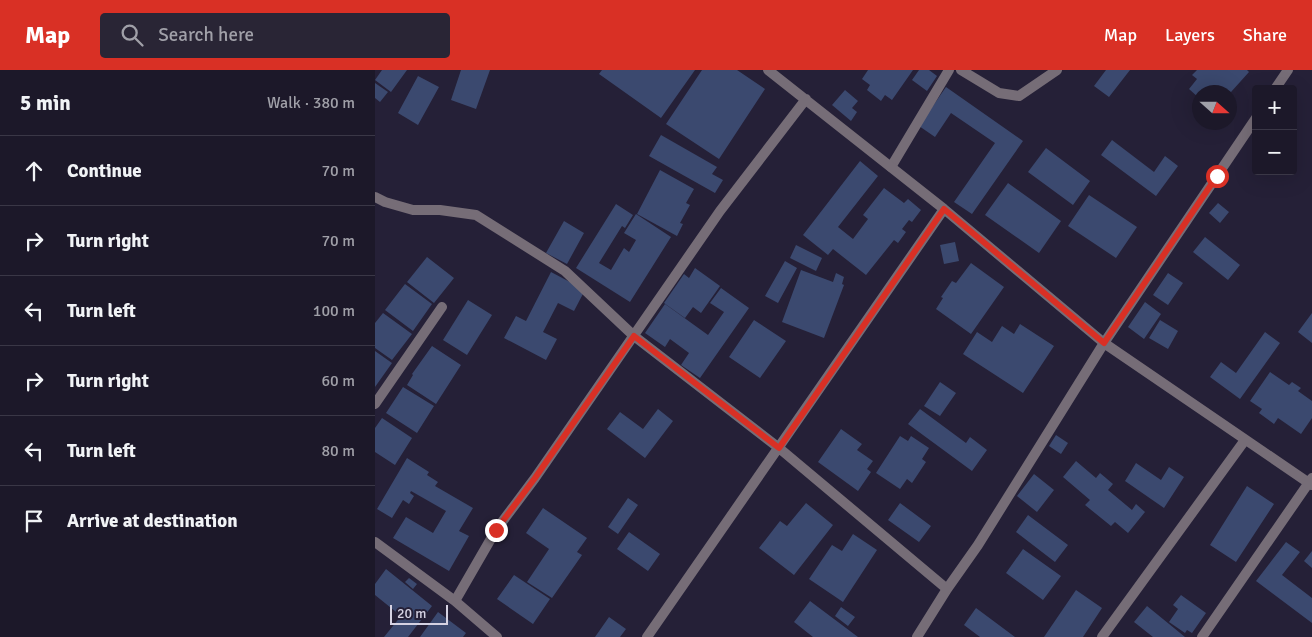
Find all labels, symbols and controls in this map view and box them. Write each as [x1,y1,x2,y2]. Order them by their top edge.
search box [100,13,450,58]
text: Map [25,20,70,50]
icon: search [118,21,146,49]
text: Search here [158,23,254,47]
text: Map [1104,24,1137,46]
text: Layers [1165,24,1215,46]
text: Share [1243,24,1287,46]
north arrow [1192,85,1237,130]
map controls [1252,85,1297,175]
button: + [1252,85,1297,130]
text: 5 min [20,90,71,116]
text: Walk · 380 m [267,93,355,113]
button: − [1252,130,1297,175]
icon: ahead [20,157,48,185]
text: Continue [67,159,142,183]
text: 70 m [321,161,355,181]
route start [1206,165,1229,188]
icon: right [20,227,48,255]
text: Turn right [67,229,149,253]
text: 70 m [321,231,355,251]
icon: left [20,297,48,325]
text: Turn left [67,299,136,323]
text: 100 m [313,301,355,321]
icon: right [20,367,48,395]
text: Turn right [67,369,149,393]
text: 60 m [321,371,355,391]
icon: left [20,437,48,465]
text: Turn left [67,439,136,463]
text: 80 m [321,441,355,461]
icon: arrive [20,507,48,535]
text: Arrive at destination [67,509,238,533]
route end [485,519,508,542]
scale bar [390,602,447,625]
text: 20 m [397,605,426,622]

